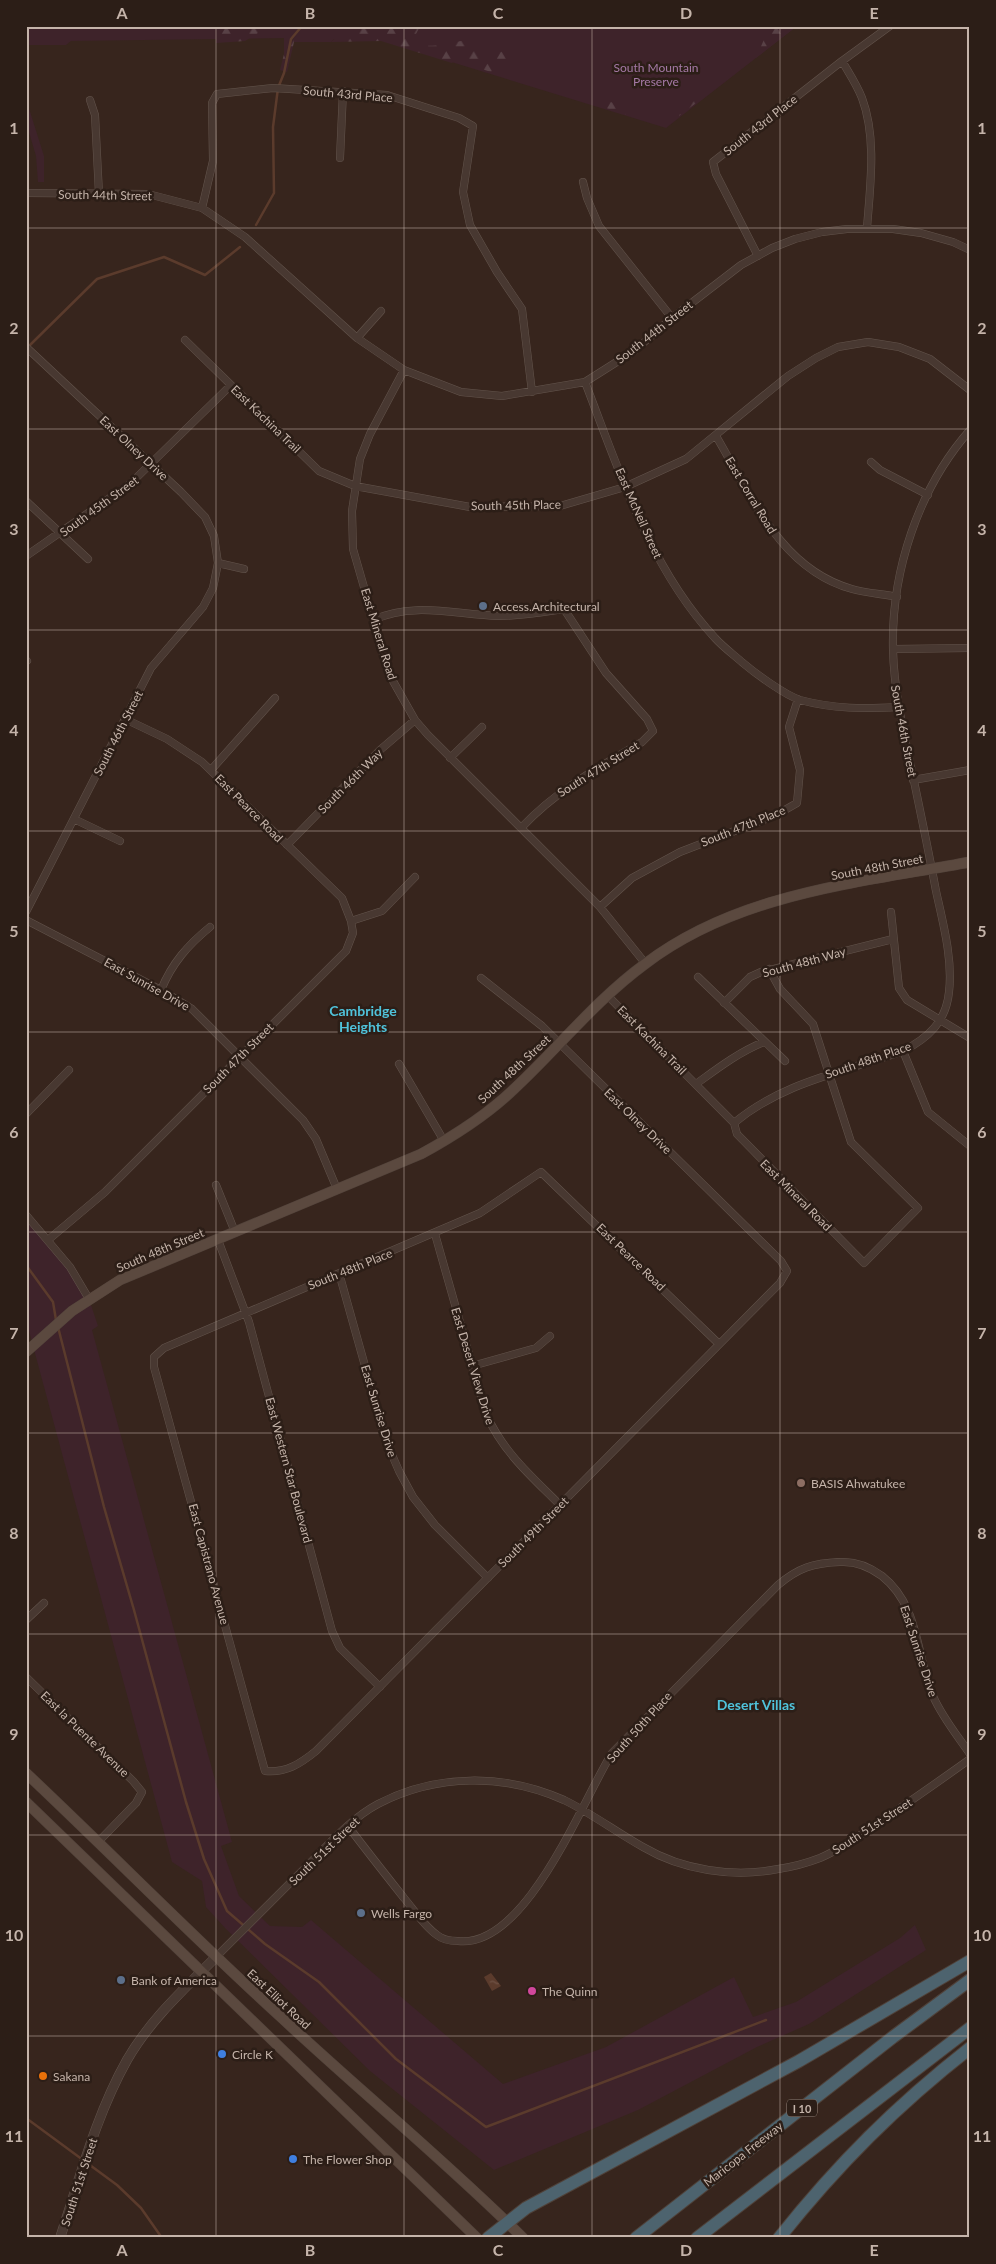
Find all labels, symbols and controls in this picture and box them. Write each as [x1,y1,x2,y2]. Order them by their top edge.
text: A [115,3,128,22]
text: B [305,3,315,22]
text: C [493,3,504,22]
text: D [680,3,692,22]
text: E [869,3,879,22]
park label: South Mountain Preserve [614,60,698,89]
street label: South 43rd Place [303,83,393,105]
street label: South 43rd Place [720,91,800,159]
text: 1 [9,118,19,137]
text: 1 [977,118,987,137]
street label: South 44th Street [58,187,153,203]
street label: South 44th Street [612,297,696,367]
text: 2 [9,318,19,337]
text: 2 [977,318,987,337]
street label: East Kachina Trail [228,382,304,456]
street label: East Olney Drive [97,412,171,484]
street label: East Corral Road [722,454,780,536]
street label: East McNeil Street [612,465,666,561]
street label: South 45th Street [57,472,142,540]
street label: South 45th Place [471,497,561,513]
text: 3 [9,519,19,538]
text: 3 [977,519,987,538]
street label: East Mineral Road [358,586,400,682]
place label: Access.Architectural [493,599,600,614]
marker: Access.Architectural [477,600,489,612]
street label: South 46th Street [888,684,920,779]
street label: South 46th Street [90,687,146,778]
text: 4 [9,720,19,739]
text: 4 [977,720,987,739]
street label: South 47th Street [554,737,642,800]
street label: South 46th Way [314,745,386,817]
street label: East Pearce Road [212,771,286,845]
street label: South 47th Place [698,802,788,850]
street label: South 48th Street [830,851,925,883]
text: 5 [9,921,19,940]
text: 5 [977,921,987,940]
street label: South 48th Way [761,943,848,980]
street label: East Sunrise Drive [102,954,192,1014]
district label: Cambridge Heights [329,1002,397,1035]
street label: East Kachina Trail [614,1002,690,1078]
street label: South 47th Street [200,1019,277,1096]
street label: South 48th Street [475,1031,554,1106]
street label: South 48th Place [823,1038,913,1082]
street label: East Olney Drive [601,1085,675,1157]
text: 6 [9,1122,19,1141]
text: 6 [977,1122,987,1141]
street label: East Mineral Road [757,1156,835,1234]
street label: East Pearce Road [593,1220,669,1294]
street label: South 48th Street [114,1225,207,1275]
street label: South 48th Place [305,1245,395,1293]
street label: East Desert View Drive [448,1306,498,1426]
text: 7 [9,1323,19,1342]
text: 7 [977,1323,987,1342]
street label: East Sunrise Drive [358,1363,400,1459]
street label: East Western Star Boulevard [262,1396,316,1544]
place label: BASIS Ahwatukee [811,1476,905,1491]
marker: BASIS Ahwatukee [795,1477,807,1489]
street label: South 49th Street [495,1493,572,1570]
street label: East Capistrano Avenue [186,1502,232,1626]
text: 8 [9,1523,19,1542]
text: 8 [977,1523,987,1542]
street label: East Sunrise Drive [897,1603,941,1699]
street label: East la Puente Avenue [38,1688,132,1780]
street label: South 50th Place [603,1689,675,1765]
district label: Desert Villas [717,1696,795,1713]
text: 9 [9,1724,19,1743]
text: 9 [977,1724,987,1743]
street label: South 51st Street [829,1794,915,1857]
street label: South 51st Street [286,1813,363,1888]
place label: Wells Fargo [371,1906,432,1921]
marker: Wells Fargo [355,1907,367,1919]
text: 10 [5,1925,23,1944]
text: 10 [973,1925,991,1944]
street label: East Elliot Road [244,1966,314,2032]
place label: Bank of America [131,1973,217,1988]
marker: Bank of America [115,1974,127,1986]
place label: The Quinn [542,1984,598,1999]
marker: The Quinn [526,1985,538,1997]
place label: Circle K [232,2047,273,2062]
marker: Circle K [216,2048,228,2060]
place label: Sakana [53,2069,90,2084]
marker: Sakana [37,2070,49,2082]
road number: I 10 [787,2100,817,2116]
street label: Maricopa Freeway [700,2118,786,2190]
text: 11 [5,2126,23,2145]
text: 11 [973,2126,991,2145]
street label: South 51st Street [58,2135,101,2228]
place label: The Flower Shop [303,2152,392,2167]
marker: The Flower Shop [287,2153,299,2165]
text: A [115,2240,128,2259]
text: B [305,2240,315,2259]
text: C [493,2240,504,2259]
text: D [680,2240,692,2259]
text: E [869,2240,879,2259]

